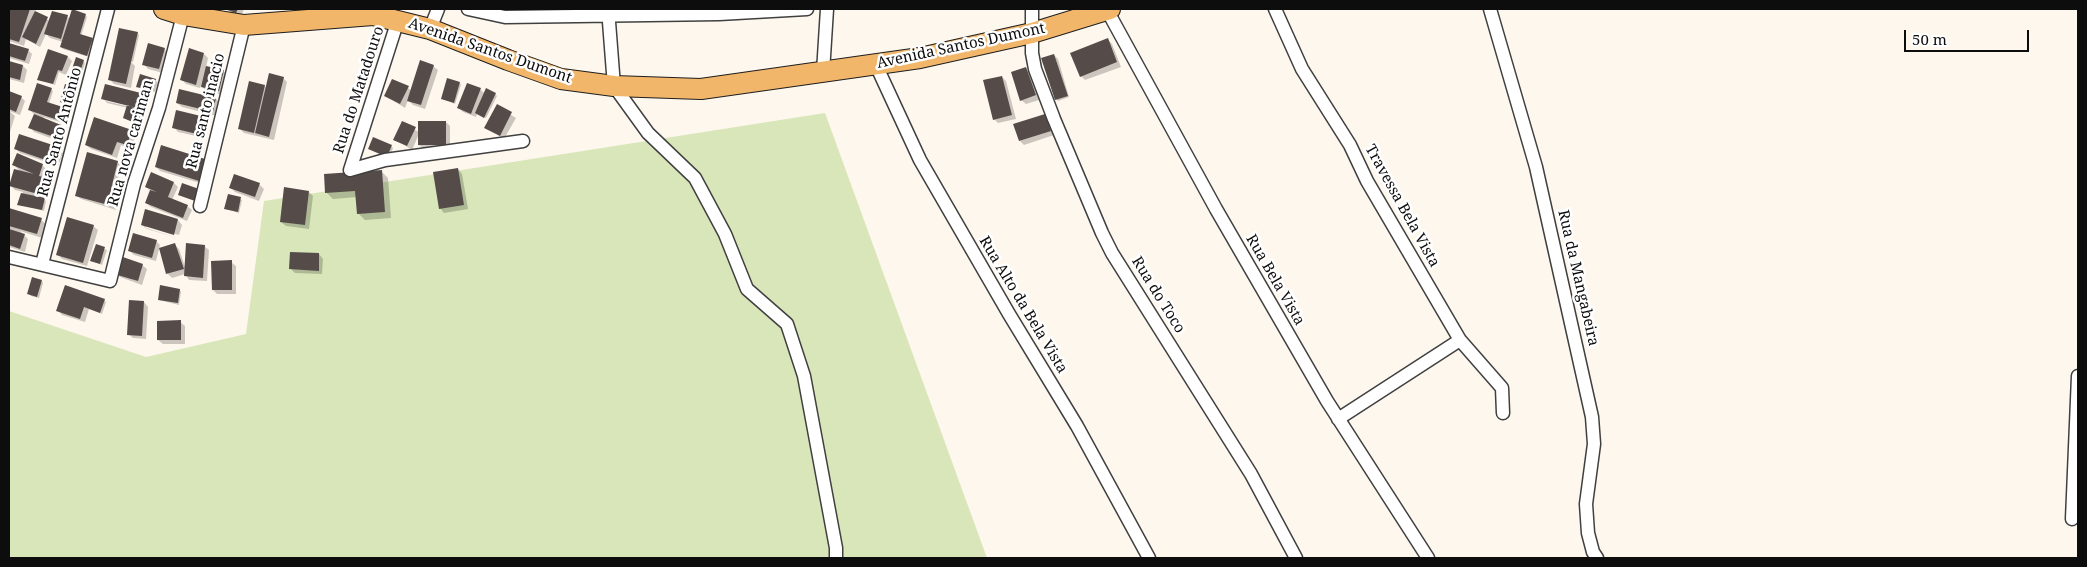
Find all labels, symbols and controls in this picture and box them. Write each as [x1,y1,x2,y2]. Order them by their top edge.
street label: Avenida Santos Dumont [406,15,574,87]
street label: Avenida Santos Dumont [875,19,1047,73]
scale bar [1907,20,2032,52]
street label: Rua do Matadouro [330,24,388,156]
text: 50 m [1912,29,1947,49]
street label: Rua santo inacio [183,51,229,171]
street label: Rua Santo Antônio [34,65,86,199]
street label: Rua nova cariman [104,78,158,208]
street label: Travessa Bela Vista [1361,142,1443,270]
street label: Rua da Mangabeira [1554,208,1602,348]
street label: Rua Bela Vista [1242,231,1308,329]
street label: Rua Alto da Bela Vista [975,233,1071,377]
street label: Rua do Toco [1127,254,1189,336]

